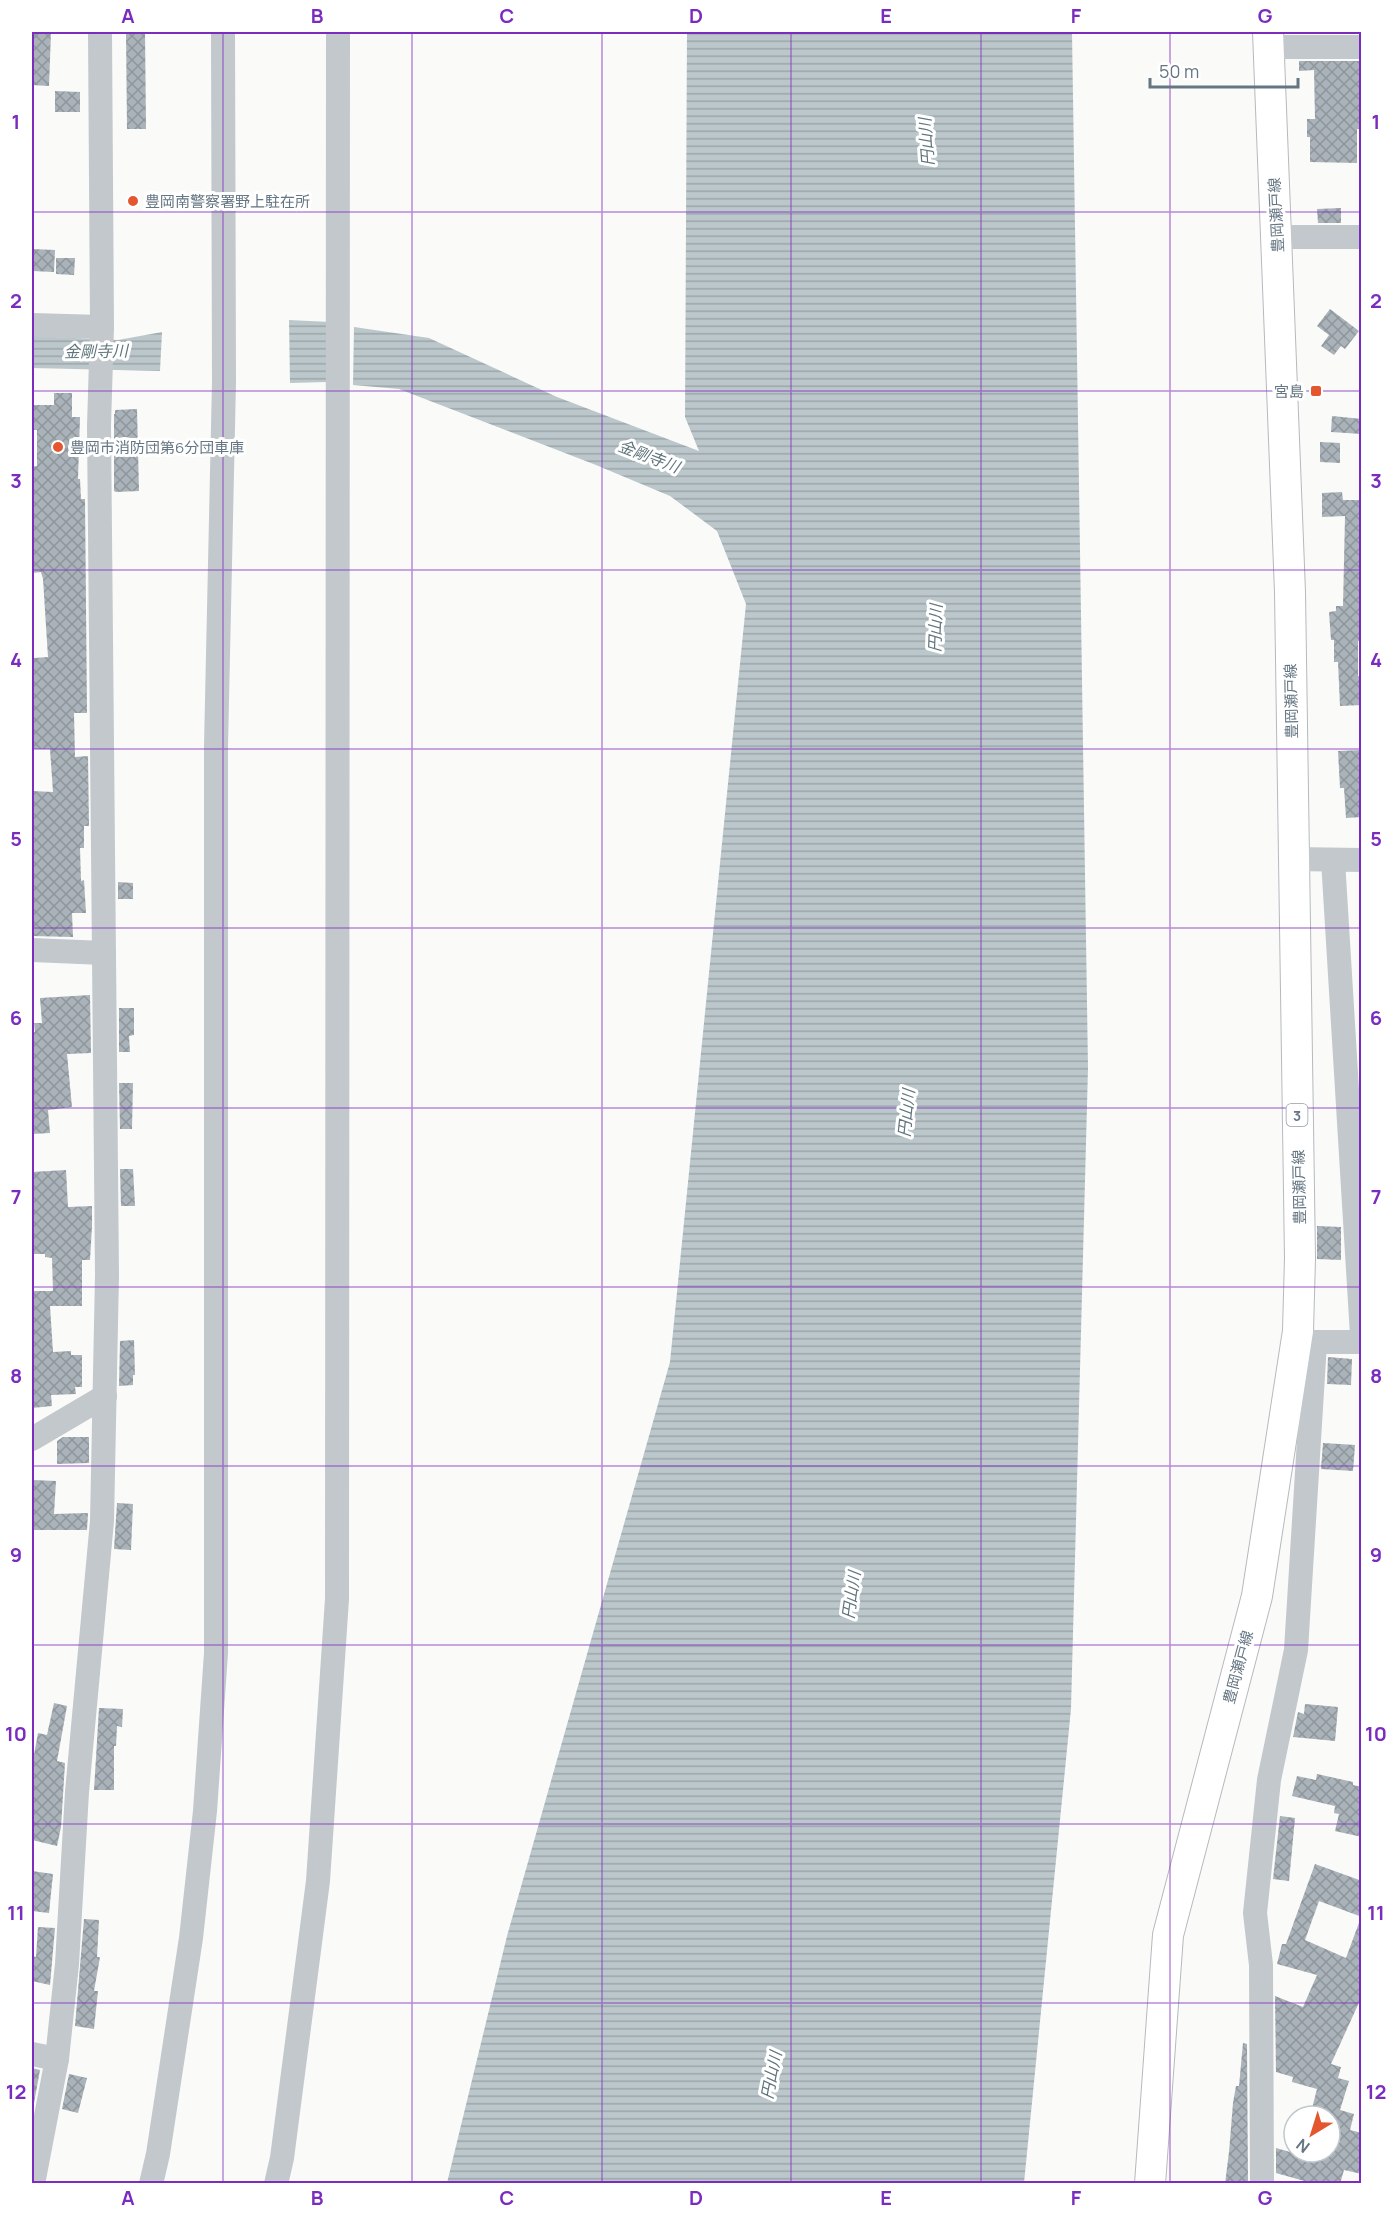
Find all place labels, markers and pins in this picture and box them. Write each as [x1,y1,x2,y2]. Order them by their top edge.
place label: 豊岡南警察署野上駐在所 [145,191,310,212]
marker: 豊岡南警察署野上駐在所 [126,194,140,208]
place label: 宮島 [1274,381,1304,402]
marker: 宮島 [1309,384,1323,398]
place label: 豊岡市消防団第6分団車庫 [70,437,244,458]
marker: 豊岡市消防団第6分団車庫 [51,440,65,454]

